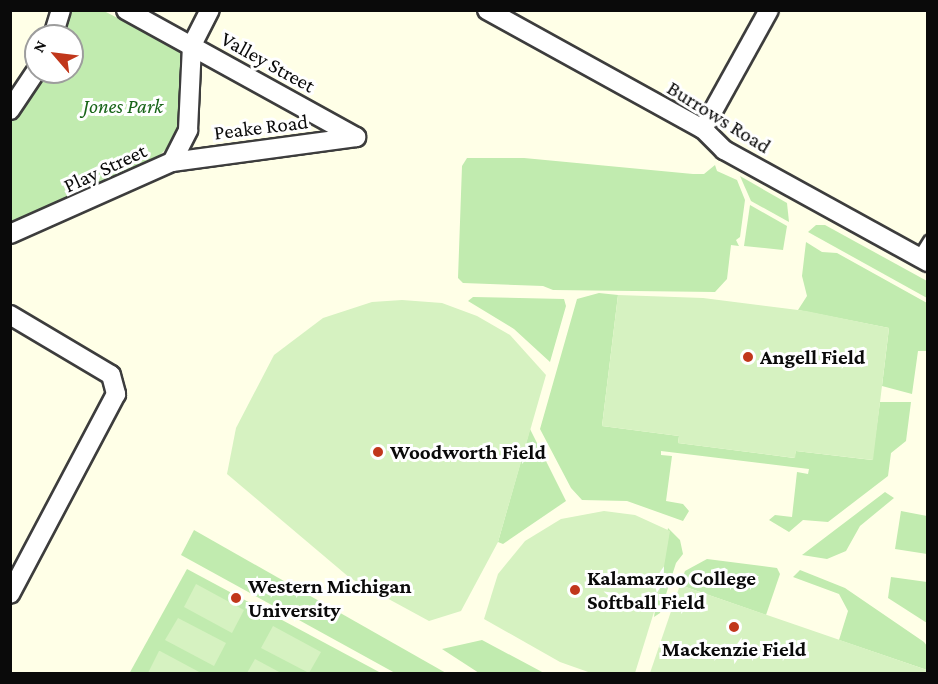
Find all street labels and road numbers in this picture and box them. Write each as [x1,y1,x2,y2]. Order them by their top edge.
street label: Valley Street [217,26,319,98]
street label: Burrows Road [662,75,776,159]
street label: Peake Road [212,109,310,145]
street label: Play Street [60,138,150,198]

